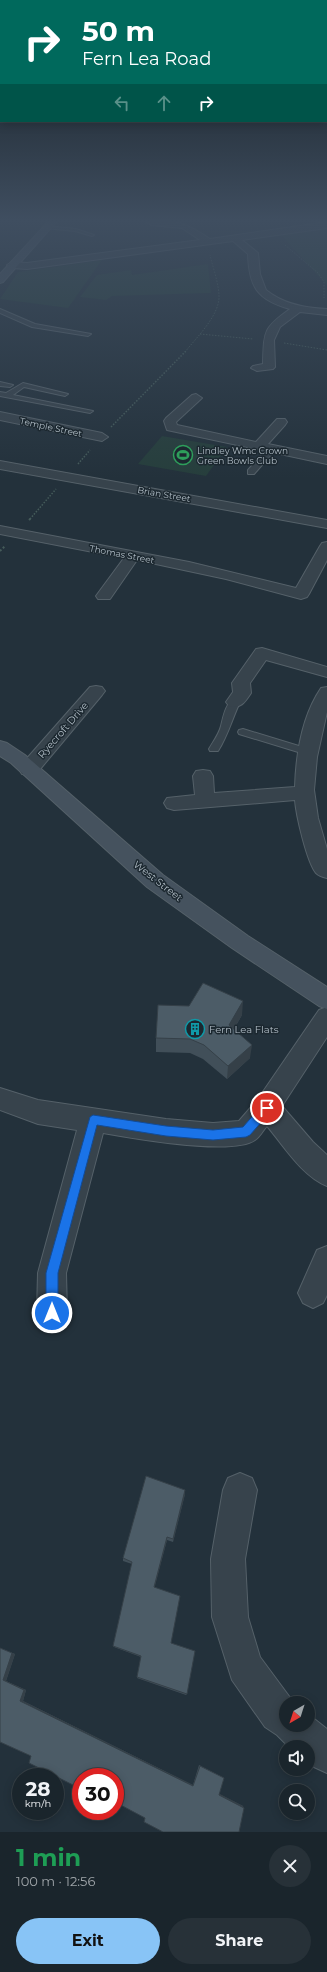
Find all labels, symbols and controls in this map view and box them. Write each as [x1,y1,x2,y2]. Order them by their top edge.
text: 50 m [82,14,155,48]
icon: right [16,16,68,68]
text: Fern Lea Road [82,48,211,70]
icon: left [111,92,133,114]
icon: ahead [153,92,175,114]
icon: right [195,92,217,114]
street label: Temple Street [19,415,83,439]
sports icon: Lindley Wmc Crown Green Bowls Club [172,444,194,466]
place label: Lindley Wmc Crown Green Bowls Club [197,445,288,466]
street label: Brian Street [137,484,192,504]
street label: Thomas Street [89,542,156,566]
street label: Ryecroft Drive [35,699,91,761]
street label: West Street [131,858,185,904]
building icon: Fern Lea Flats [184,1018,206,1040]
place label: Fern Lea Flats [209,1023,279,1036]
pin [250,1091,284,1125]
icon: arrive [256,1097,278,1119]
position arrow [31,1292,73,1334]
north arrow [279,1696,315,1732]
map controls [279,1696,315,1820]
button: sound [279,1740,315,1776]
speed limit sign: 30 [72,1768,124,1820]
text: 28 [26,1777,51,1801]
button: search [279,1784,315,1820]
text: km/h [25,1797,51,1810]
text: 1 min [16,1843,81,1872]
button: close [269,1845,311,1887]
text: 100 m · 12:56 [16,1873,95,1889]
button: Exit [16,1918,160,1964]
button: Share [168,1918,311,1964]

